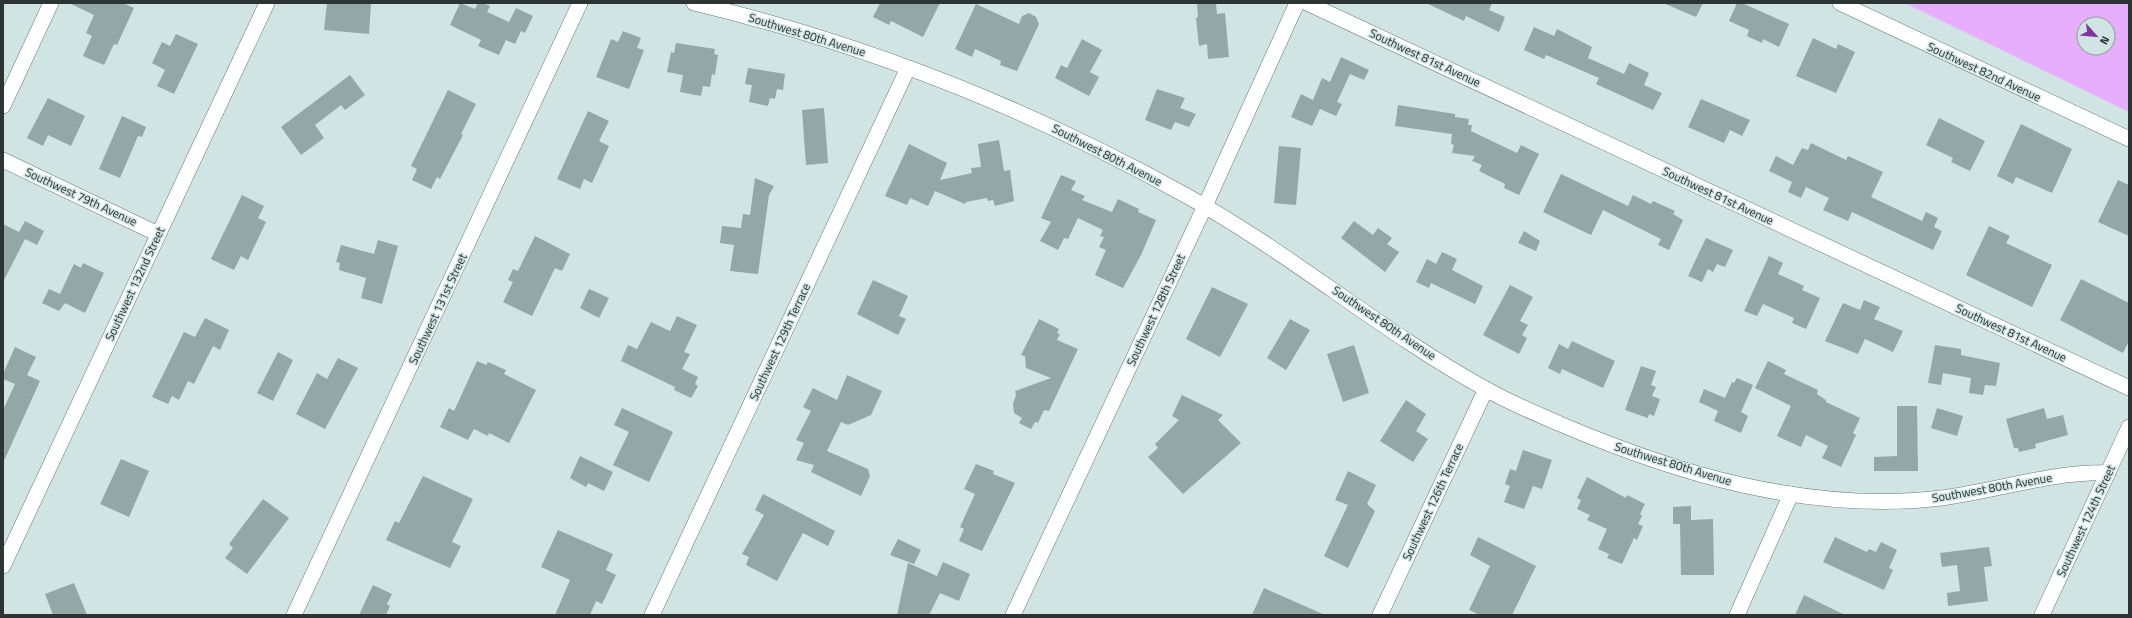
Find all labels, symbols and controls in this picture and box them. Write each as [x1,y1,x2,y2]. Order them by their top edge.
street label: Southwest 80th Avenue [746,8,868,61]
north arrow [2076,16,2116,56]
street label: Southwest 81st Avenue [1366,23,1484,92]
text: N [2096,34,2114,48]
street label: Southwest 82nd Avenue [1924,37,2044,106]
street label: Southwest 80th Avenue [1049,118,1166,191]
street label: Southwest 81st Avenue [1659,161,1777,230]
street label: Southwest 79th Avenue [22,162,140,231]
street label: Southwest 132nd Street [100,223,170,344]
street label: Southwest 131st Street [403,249,472,368]
street label: Southwest 128th Street [1121,250,1190,369]
street label: Southwest 129th Terrace [744,280,815,404]
street label: Southwest 80th Avenue [1329,281,1440,364]
street label: Southwest 81st Avenue [1952,298,2070,367]
street label: Southwest 80th Avenue [1612,437,1734,490]
street label: Southwest 126th Terrace [1397,440,1468,564]
street label: Southwest 124th Street [2051,461,2120,580]
street label: Southwest 80th Avenue [1930,468,2053,507]

